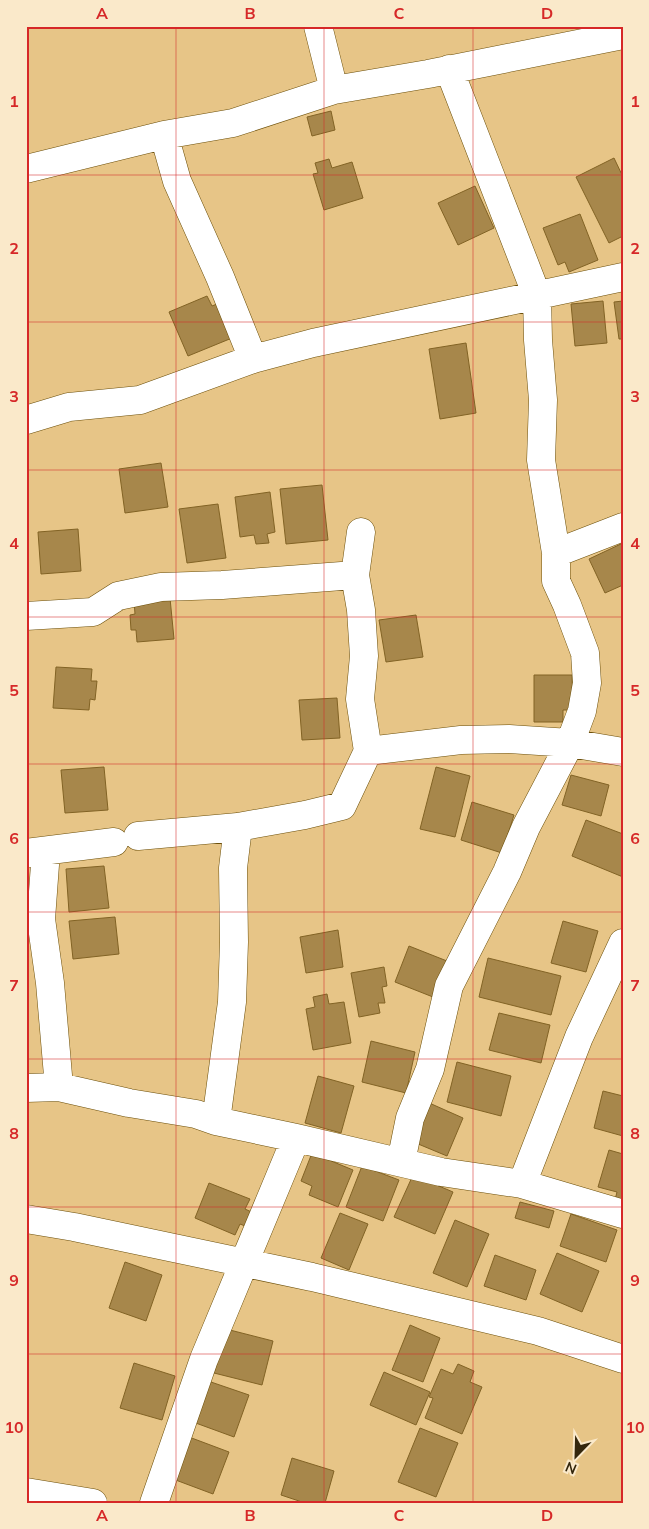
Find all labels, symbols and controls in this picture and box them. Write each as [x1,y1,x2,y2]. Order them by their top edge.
text: A [96,3,108,23]
text: B [244,3,256,23]
text: C [394,3,405,23]
text: D [541,3,553,23]
text: 1 [9,91,19,111]
text: 1 [630,91,640,111]
text: 2 [9,238,19,258]
text: 2 [630,238,640,258]
text: 3 [9,386,19,406]
text: 3 [630,386,640,406]
text: 4 [9,533,19,553]
text: 4 [630,533,640,553]
text: 5 [9,680,19,700]
text: 5 [630,680,640,700]
text: 6 [9,828,19,848]
text: 6 [630,828,640,848]
text: 7 [9,975,19,995]
text: 7 [630,975,640,995]
text: 8 [9,1123,19,1143]
text: 8 [630,1123,640,1143]
text: 9 [9,1270,19,1290]
text: 9 [630,1270,640,1290]
text: 10 [4,1417,24,1437]
text: 10 [625,1417,645,1437]
north arrow [552,1432,602,1482]
text: N [563,1458,579,1478]
text: A [96,1505,108,1525]
text: B [244,1505,256,1525]
text: C [394,1505,405,1525]
text: D [541,1505,553,1525]

